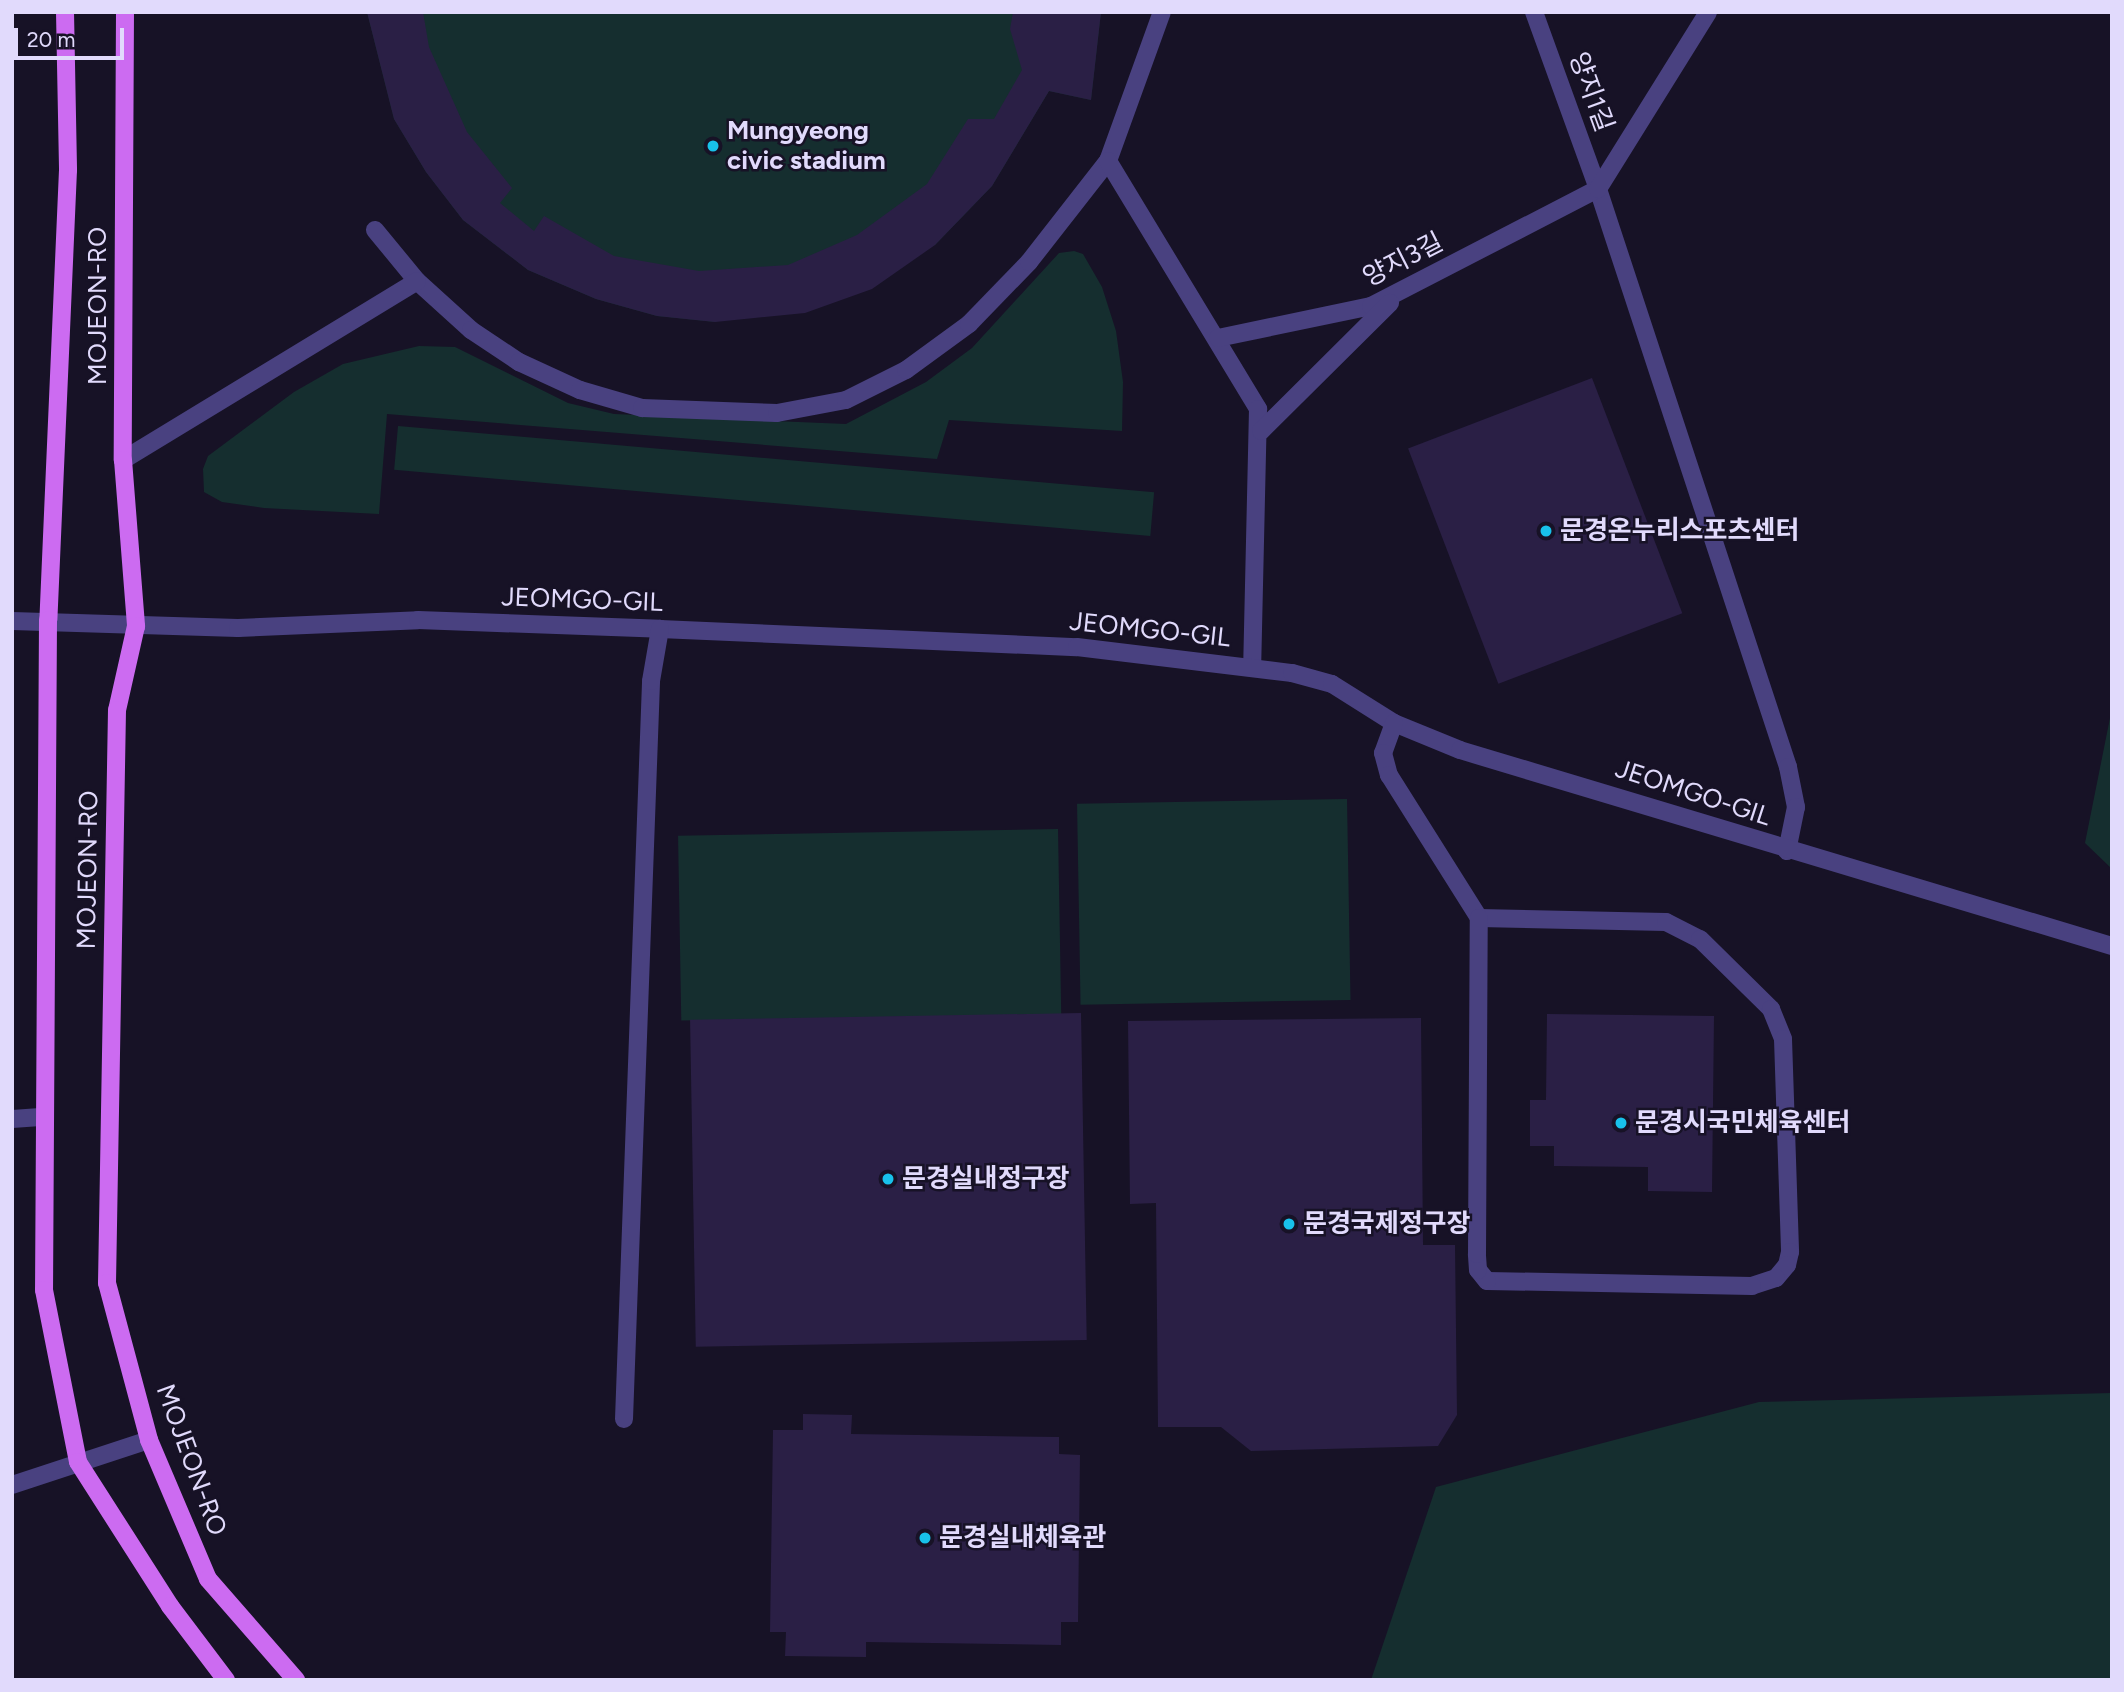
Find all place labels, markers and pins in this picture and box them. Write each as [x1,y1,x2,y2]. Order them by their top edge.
place label: Mungyeong civic stadium [727,115,886,176]
marker: Mungyeong civic stadium [705,138,721,154]
place label: 문경온누리스포츠센터 [1560,515,1799,547]
marker: 문경온누리스포츠센터 [1538,523,1554,539]
place label: 문경시국민체육센터 [1635,1107,1850,1139]
marker: 문경시국민체육센터 [1613,1115,1629,1131]
place label: 문경실내정구장 [902,1163,1069,1195]
marker: 문경실내정구장 [880,1171,896,1187]
place label: 문경국제정구장 [1303,1208,1470,1240]
marker: 문경국제정구장 [1281,1216,1297,1232]
place label: 문경실내체육관 [939,1522,1106,1554]
marker: 문경실내체육관 [917,1530,933,1546]

